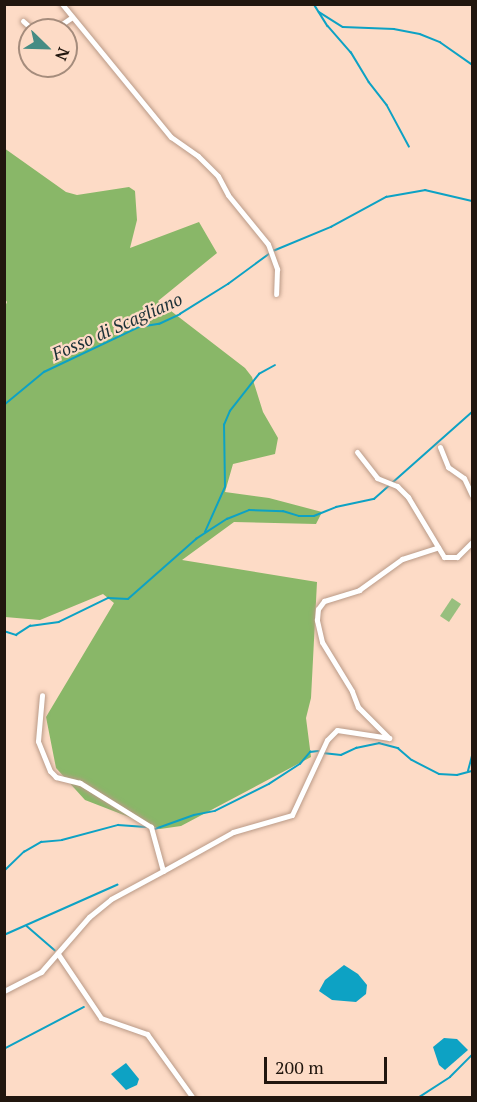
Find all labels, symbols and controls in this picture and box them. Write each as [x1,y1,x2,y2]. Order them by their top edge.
north arrow [18,18,78,78]
text: N [50,44,75,64]
water label: Fosso di Scagliano [48,288,186,364]
scale bar [267,1045,390,1083]
text: 200 m [275,1055,324,1079]

